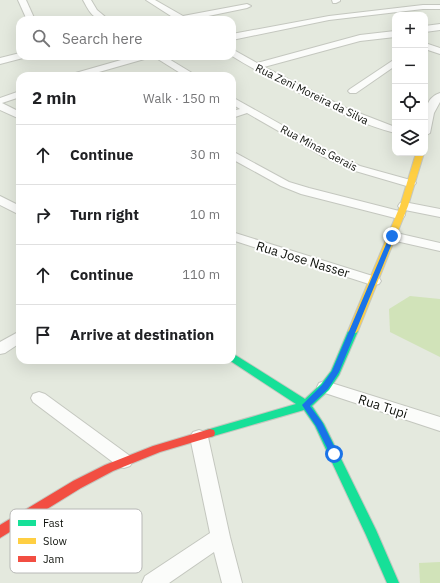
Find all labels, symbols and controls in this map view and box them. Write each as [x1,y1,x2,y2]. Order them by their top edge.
map controls [392,12,428,156]
button: + [392,12,428,48]
search box [16,16,236,60]
icon: search [30,27,52,49]
text: Search here [62,29,142,48]
button: − [392,48,428,84]
street label: Rua Zeni Moreira da Silva [253,61,371,128]
button: locate [392,84,428,120]
text: 2 min [32,87,76,109]
text: Walk · 150 m [143,90,220,107]
button: layers [392,120,428,156]
street label: Rua Minas Gerais [278,122,360,174]
icon: ahead [32,144,54,166]
text: Continue [70,145,134,164]
text: 30 m [190,146,220,163]
icon: right [32,204,54,226]
text: Turn right [70,205,139,224]
text: 10 m [190,206,220,223]
route end [383,227,401,245]
street label: Rua Jose Nasser [254,237,352,282]
icon: ahead [32,264,54,286]
text: Continue [70,265,134,284]
text: 110 m [182,266,220,283]
icon: arrive [32,324,54,346]
text: Arrive at destination [70,325,214,344]
street label: Rua Tupi [356,391,410,422]
route start [325,445,343,463]
legend [10,509,142,573]
text: Fast [43,516,64,530]
text: Slow [43,534,67,548]
text: Jam [43,552,64,566]

